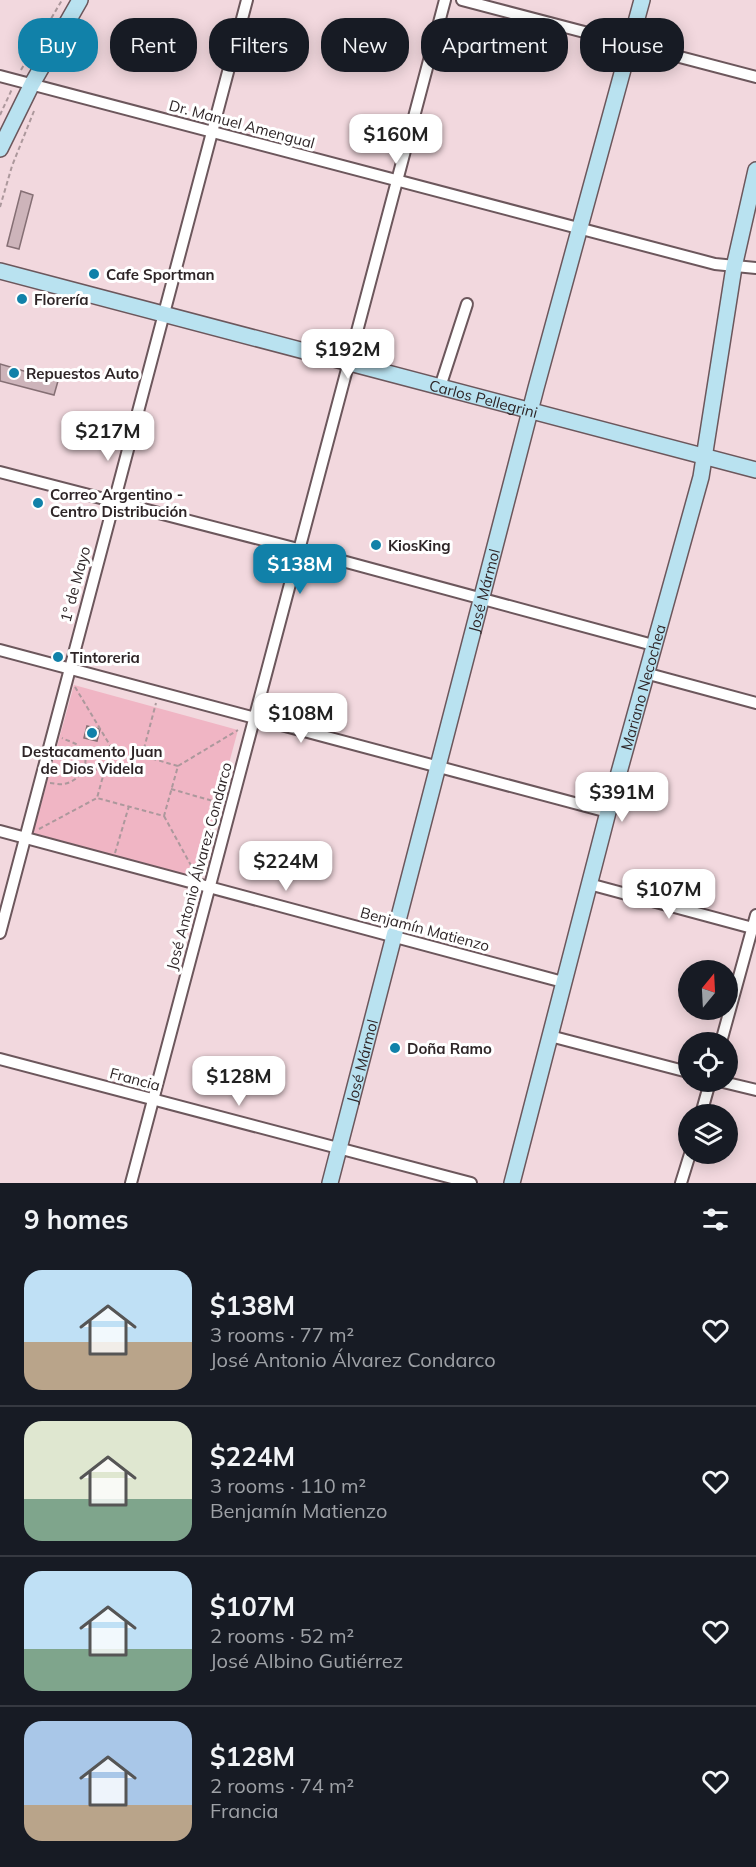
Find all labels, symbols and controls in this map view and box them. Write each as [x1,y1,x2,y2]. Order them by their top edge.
chip: Buy [18,18,98,72]
chip: Rent [110,18,197,72]
chip: Filters [209,18,309,72]
chip: New [321,18,409,72]
chip: Apartment [421,18,568,72]
chip: House [580,18,684,72]
street label: Dr. Manuel Amengual [167,95,317,153]
pin: $160M [354,114,438,165]
text: $160M [363,121,429,146]
place label: Cafe Sportman [106,265,215,284]
marker: Cafe Sportman [87,267,101,281]
place label: Florería [34,290,88,309]
marker: Florería [15,292,29,306]
pin: $192M [306,329,390,380]
text: $192M [315,336,381,361]
place label: Repuestos Auto [26,364,139,383]
marker: Repuestos Auto [7,366,21,380]
street label: Carlos Pellegrini [427,375,540,422]
pin: $217M [66,411,150,462]
text: $217M [75,418,141,443]
place label: Correo Argentino - Centro Distribución [50,485,187,521]
marker: Correo Argentino - Centro Distribución [31,496,45,510]
place label: KiosKing [388,536,451,555]
marker: KiosKing [369,538,383,552]
street label: 1° de Mayo [56,544,94,624]
pin: $138M [258,544,342,595]
street label: José Mármol [464,547,503,634]
text: $138M [267,551,333,576]
street label: Mariano Necochea [616,622,669,752]
place label: Tintoreria [70,648,140,667]
marker: Tintoreria [51,650,65,664]
pin: $108M [259,693,343,744]
text: $108M [268,700,334,725]
marker: Destacamento Juan de Dios Videla [85,726,99,740]
place label: Destacamento Juan de Dios Videla [22,742,162,778]
street label: José Antonio Álvarez Condarco [162,760,236,972]
pin: $391M [580,772,664,823]
text: $391M [589,779,655,804]
pin: $224M [244,841,328,892]
text: $224M [253,848,319,873]
pin: $107M [627,869,711,920]
text: $107M [636,876,702,901]
street label: Benjamín Matienzo [358,903,492,955]
north arrow [678,960,738,1020]
map controls [678,960,738,1164]
street label: José Mármol [342,1017,382,1105]
button: locate [678,1032,738,1092]
place label: Doña Ramo [407,1039,492,1058]
marker: Doña Ramo [388,1041,402,1055]
pin: $128M [197,1056,281,1107]
street label: Francia [108,1063,162,1095]
text: $128M [206,1063,272,1088]
button: layers [678,1104,738,1164]
text: 9 homes [24,1203,128,1236]
icon: filters [699,1203,732,1236]
text: $138M [210,1289,295,1322]
icon: home [72,1294,144,1366]
icon: heart [699,1314,732,1347]
text: 3 rooms · 77 m² [210,1322,354,1347]
text: José Antonio Álvarez Condarco [210,1347,496,1372]
text: $224M [210,1440,295,1473]
icon: home [72,1445,144,1517]
icon: heart [699,1465,732,1498]
text: 3 rooms · 110 m² [210,1473,366,1498]
text: Benjamín Matienzo [210,1498,387,1523]
text: $107M [210,1590,295,1623]
icon: home [72,1595,144,1667]
icon: heart [699,1615,732,1648]
text: 2 rooms · 52 m² [210,1623,354,1648]
text: José Albino Gutiérrez [210,1648,403,1673]
text: $128M [210,1740,295,1773]
icon: home [72,1745,144,1817]
icon: heart [699,1765,732,1798]
text: 2 rooms · 74 m² [210,1773,354,1798]
text: Francia [210,1798,279,1823]

